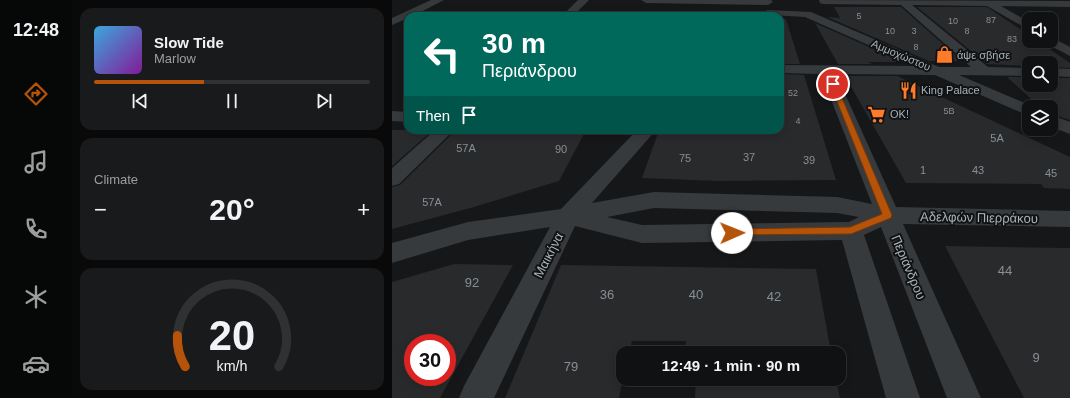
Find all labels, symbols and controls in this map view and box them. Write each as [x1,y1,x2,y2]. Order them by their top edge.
house number: 5 [856,11,862,21]
map controls [1022,12,1058,136]
button: sound [1022,12,1058,48]
house number: 87 [986,15,996,25]
house number: 10 [948,16,958,26]
text: 12:48 [13,20,59,40]
house number: 10 [885,26,895,36]
house number: 3 [911,26,917,36]
house number: 8 [964,26,970,36]
icon: left [416,28,468,80]
text: 30 m [482,28,546,59]
text: Slow Tide [154,34,224,51]
house number: 83 [1007,34,1017,44]
street label: Αμμοχώστου [870,37,932,73]
house number: 8 [913,42,919,52]
shop icon: άψε σβήσε [934,45,954,65]
place label: άψε σβήσε [957,49,1010,61]
text: Marlow [154,51,196,66]
button: search [1022,56,1058,92]
text: Περιάνδρου [482,61,577,81]
pin [816,67,850,101]
icon: arrive [822,73,844,95]
icon: directions [22,80,50,108]
restaurant icon: King Palace [898,80,918,100]
place label: King Palace [921,84,980,96]
house number: 52 [788,88,798,98]
icon: previous [129,90,151,112]
icon: pause [221,90,243,112]
icon: next [313,90,335,112]
button: layers [1022,100,1058,136]
icon: arrive [458,104,480,126]
supermarket icon: ΟΚ! [867,104,887,124]
house number: 5Β [943,106,955,116]
text: Then [416,107,450,124]
place label: ΟΚ! [890,108,909,120]
house number: 4 [795,116,801,126]
house number: 5Α [990,132,1004,144]
house number: 57Α [456,142,476,154]
house number: 90 [555,143,567,155]
icon: music [22,148,50,176]
house number: 37 [743,151,755,163]
house number: 75 [679,152,691,164]
house number: 39 [803,154,815,166]
house number: 1 [920,164,926,176]
house number: 43 [972,164,984,176]
house number: 45 [1045,167,1057,179]
text: Climate [94,172,138,187]
text: 20° [209,193,255,226]
house number: 57A [422,196,442,208]
text: − [94,197,107,222]
text: + [357,197,370,222]
street label: Αδελφών Πιερράκου [920,209,1038,226]
position arrow [711,212,753,254]
icon: phone [22,215,50,243]
street label: Μαικήνα [531,230,566,280]
street label: Περιάνδρου [888,233,929,302]
house number: 44 [998,263,1012,278]
house number: 92 [465,275,479,290]
icon: climate [22,283,50,311]
house number: 36 [600,287,614,302]
house number: 40 [689,287,703,302]
house number: 42 [767,289,781,304]
text: 20 [209,312,255,359]
speed limit sign: 30 [404,334,456,386]
icon: car [22,350,50,378]
house number: 9 [1032,350,1040,365]
text: 12:49 · 1 min · 90 m [662,357,800,374]
text: km/h [217,358,248,374]
house number: 79 [564,359,578,374]

